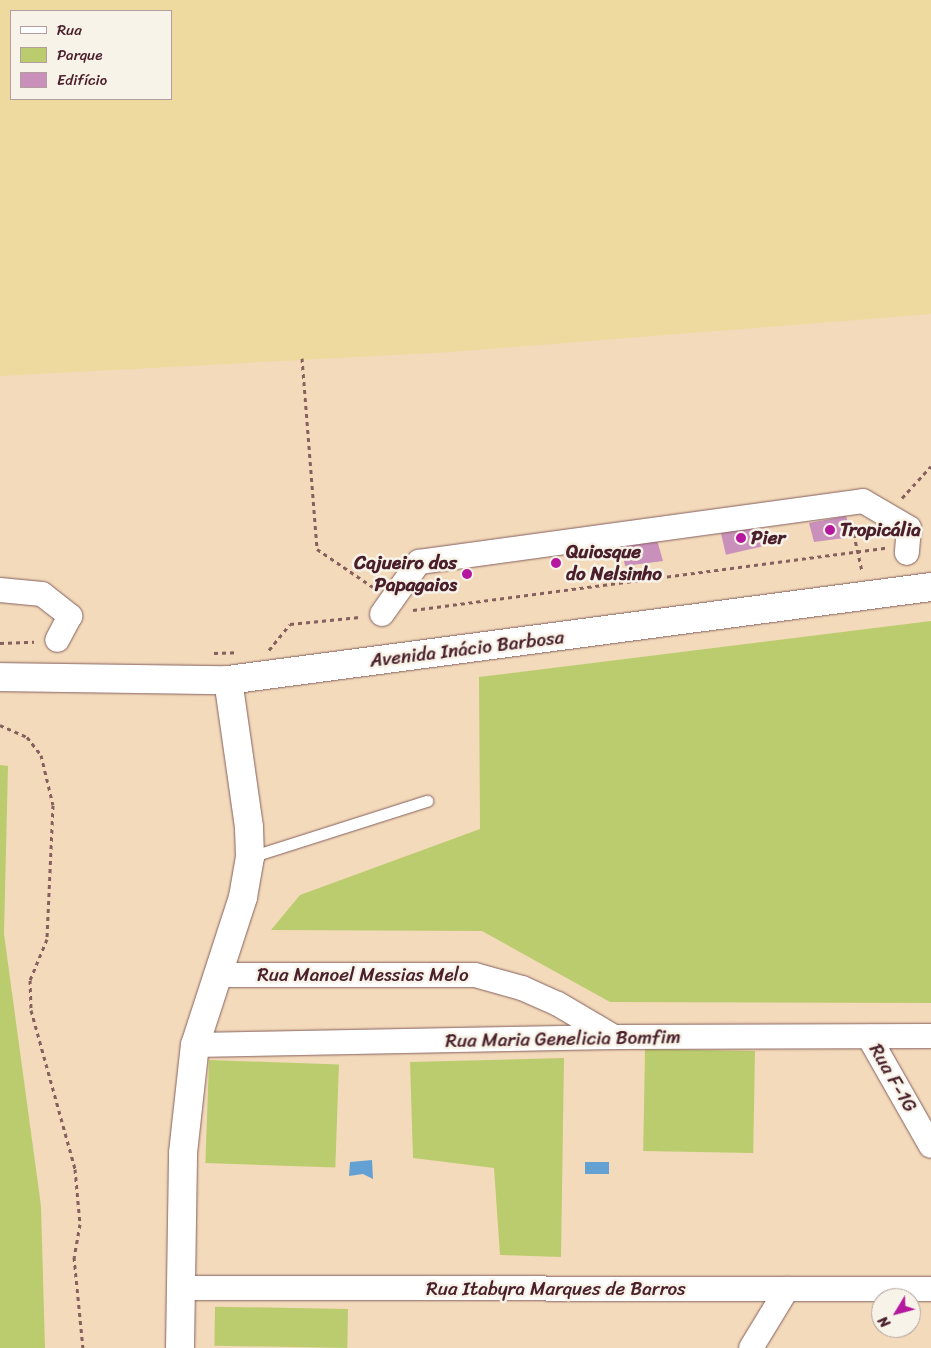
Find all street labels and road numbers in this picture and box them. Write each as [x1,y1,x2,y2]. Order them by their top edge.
street label: Avenida Inácio Barbosa [369,626,565,672]
street label: Rua Manoel Messias Melo [257,964,469,986]
street label: Rua Maria Genelicia Bomfim [445,1026,681,1052]
street label: Rua F-1G [864,1040,922,1116]
street label: Rua Itabyra Marques de Barros [427,1278,685,1300]

